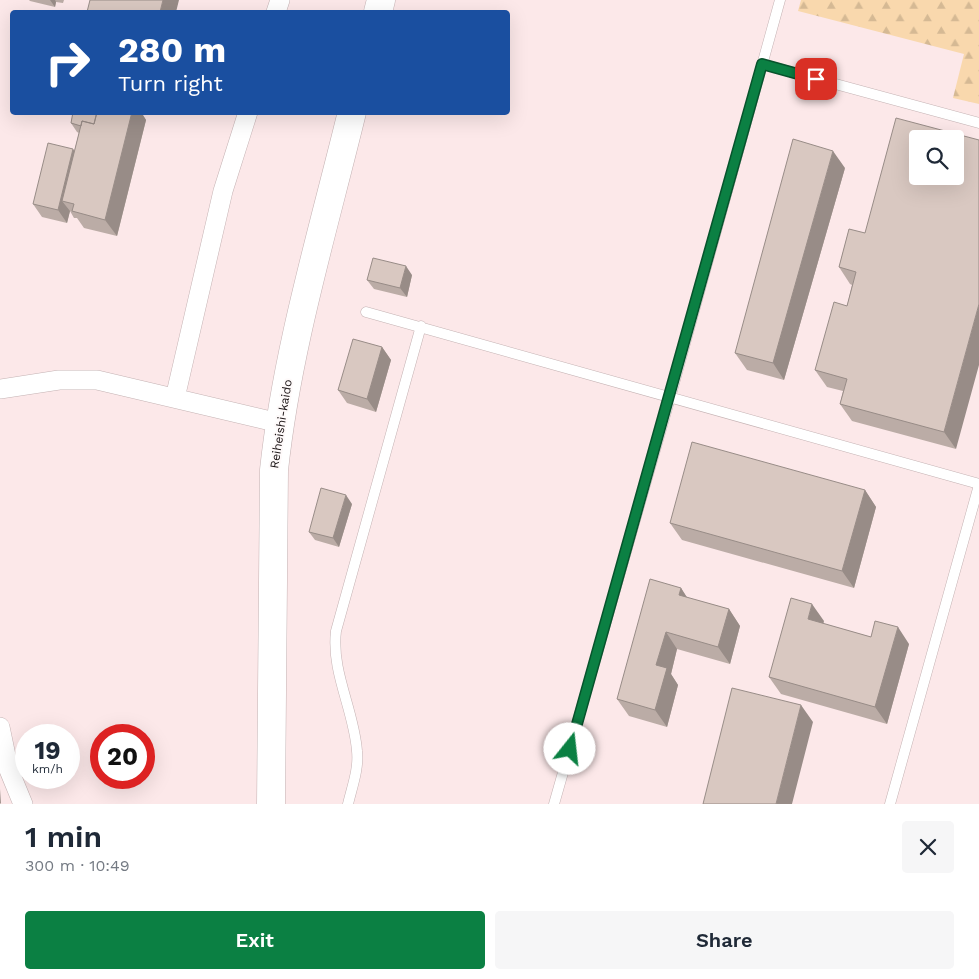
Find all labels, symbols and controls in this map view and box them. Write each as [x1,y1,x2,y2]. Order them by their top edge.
text: 280 m [118,29,226,71]
icon: right [35,30,100,95]
pin [795,58,837,100]
icon: arrive [802,65,830,93]
text: Turn right [118,71,223,96]
map controls [909,130,964,185]
button: search [909,130,964,185]
street label: Reiheishi-kaido [267,379,295,469]
position arrow [543,722,595,774]
speed limit sign: 20 [90,724,155,789]
text: 19 [34,736,61,765]
text: km/h [32,762,63,776]
text: 1 min [25,819,102,854]
button: close [902,821,954,873]
text: 300 m · 10:49 [25,856,130,875]
button: Exit [25,911,485,969]
button: Share [495,911,954,969]

